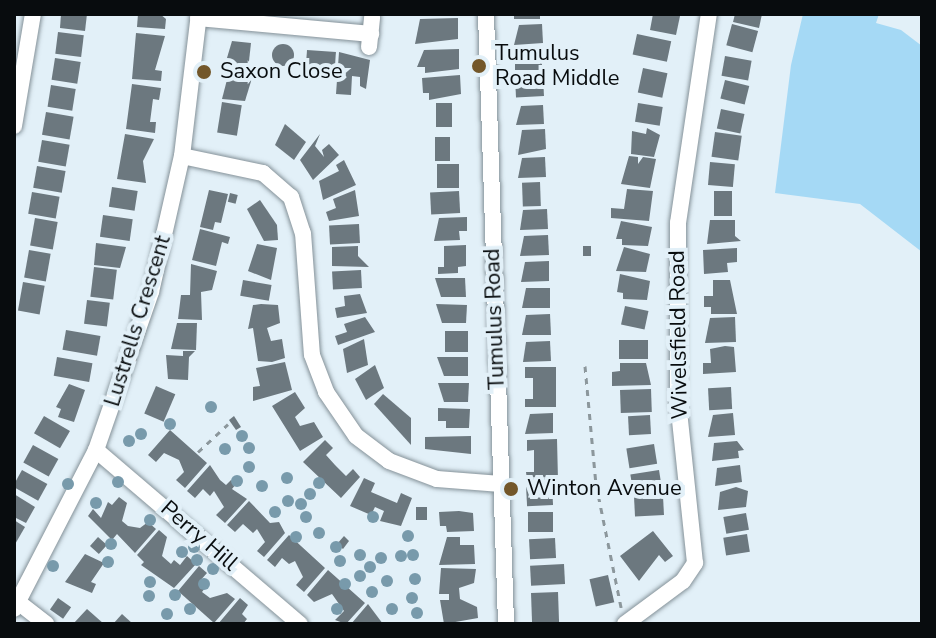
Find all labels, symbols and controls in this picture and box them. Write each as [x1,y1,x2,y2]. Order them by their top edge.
place label: Tumulus Road Middle [495,40,620,92]
marker: Tumulus Road Middle [470,57,488,75]
place label: Saxon Close [220,59,343,85]
marker: Saxon Close [195,63,213,81]
street label: Lustrells Crescent [99,232,177,410]
street label: Tumulus Road [479,248,511,390]
street label: Wivelsfield Road [664,250,694,420]
place label: Winton Avenue [527,476,682,502]
marker: Winton Avenue [502,480,520,498]
street label: Perry Hill [155,495,243,577]

